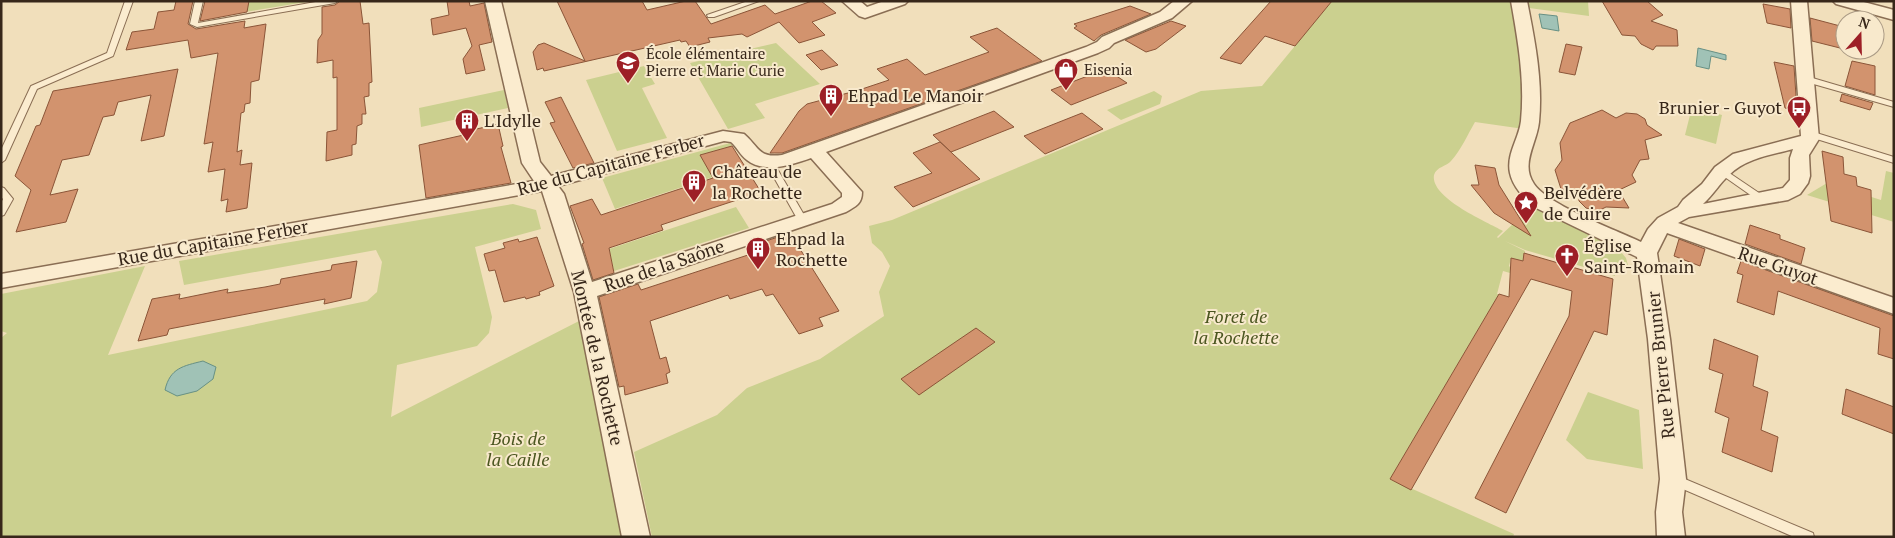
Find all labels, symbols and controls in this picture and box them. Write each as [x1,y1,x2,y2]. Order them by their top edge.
north arrow [1835,10,1885,60]
text: N [1856,12,1873,33]
place label: École élémentaire Pierre et Marie Curie [646,43,785,80]
school or university icon: École élémentaire Pierre et Marie Curie [615,50,641,84]
shop icon: Eisenia [1053,57,1079,91]
place label: Eisenia [1084,59,1133,79]
building icon: Ehpad Le Manoir [818,83,844,117]
place label: Ehpad Le Manoir [848,83,984,107]
place label: Brunier - Guyot [1659,95,1782,119]
bus stop icon: Brunier - Guyot [1786,95,1812,129]
building icon: L'Idylle [454,108,480,142]
place label: L'Idylle [484,108,541,132]
street label: Rue du Capitaine Ferber [514,127,707,201]
place label: Château de la Rochette [712,159,802,204]
building icon: Château de la Rochette [681,169,707,203]
place label: Belvédère de Cuire [1544,180,1622,225]
place icon: Belvédère de Cuire [1513,190,1539,224]
street label: Rue du Capitaine Ferber [116,213,310,271]
place label: Ehpad la Rochette [776,226,847,271]
street label: Rue de la Saône [600,233,727,297]
place label: Église Saint-Romain [1584,233,1695,278]
building icon: Ehpad la Rochette [745,236,771,270]
street label: Rue Guyot [1735,240,1822,290]
church icon: Église Saint-Romain [1554,243,1580,277]
street label: Montée de la Rochette [566,268,630,448]
street label: Rue Pierre Brunier [1640,290,1680,440]
park label: Foret de la Rochette [1193,304,1279,349]
park label: Bois de la Caille [487,426,549,471]

